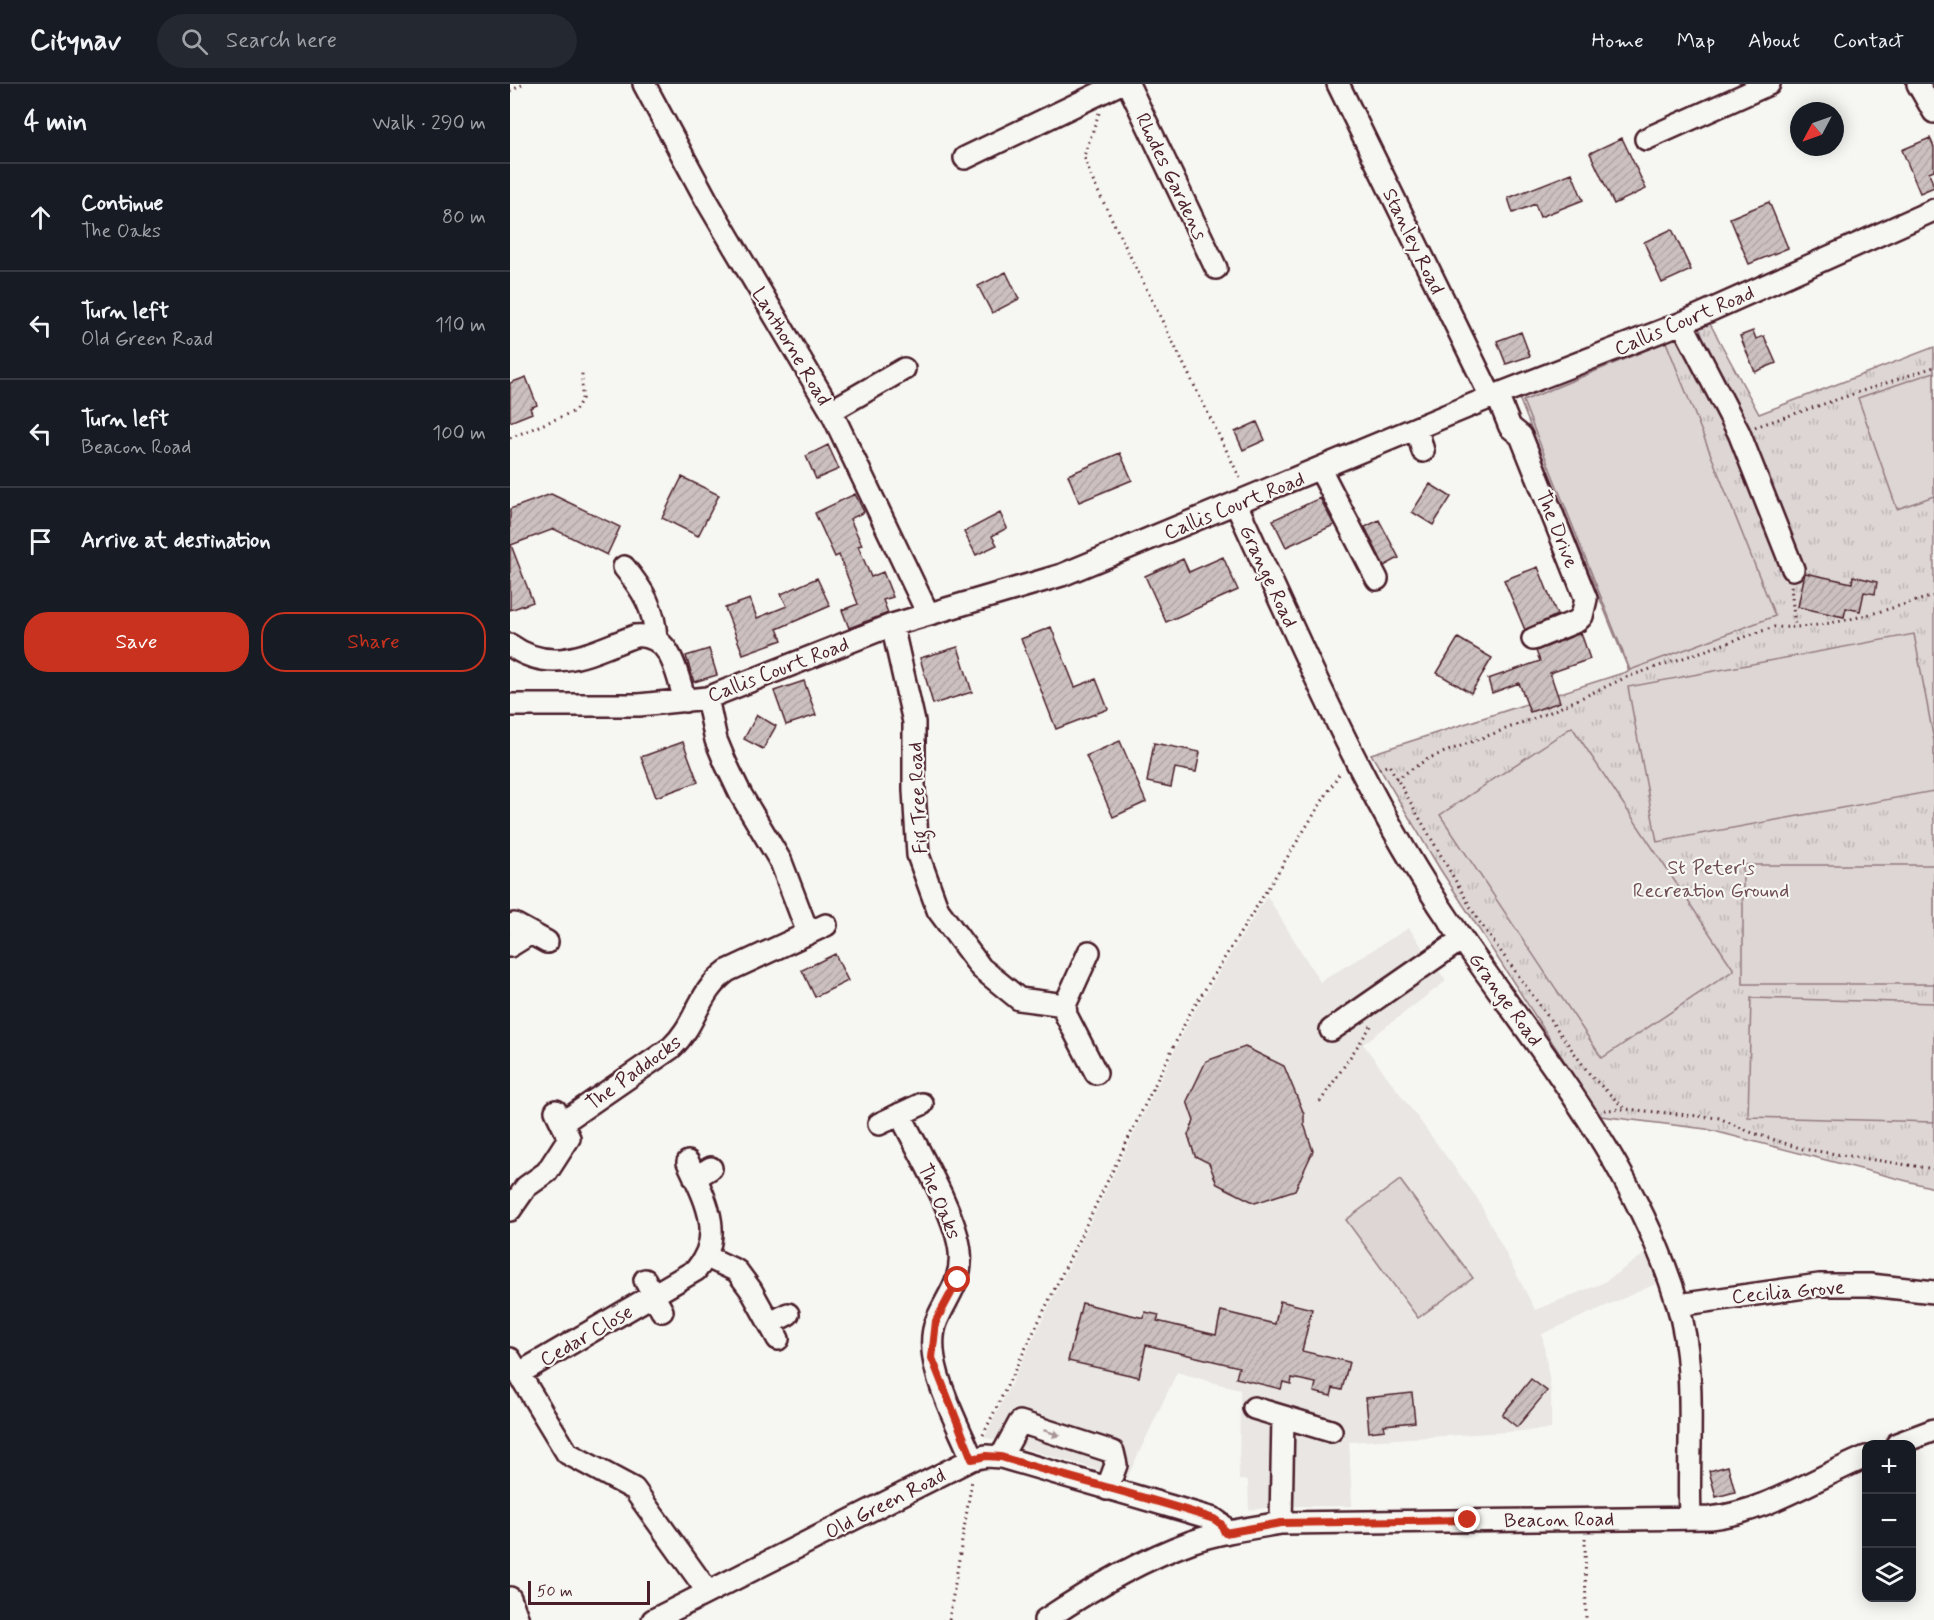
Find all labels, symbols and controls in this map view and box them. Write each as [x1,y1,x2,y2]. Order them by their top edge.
search box [157,14,577,68]
text: Citynav [30,23,121,60]
icon: search [178,25,211,58]
text: Search here [226,27,337,55]
text: Home [1592,27,1644,55]
text: Map [1677,27,1715,55]
text: About [1748,27,1800,55]
text: Contact [1833,27,1904,55]
north arrow [1790,102,1844,156]
text: 4 min [24,106,87,140]
street label: Rhodes Gardens [1128,109,1213,245]
text: Walk · 290 m [372,110,486,137]
street label: Stanley Road [1375,184,1450,299]
text: Continue [81,190,163,218]
icon: ahead [24,201,57,234]
text: 80 m [442,204,486,231]
text: The Oaks [81,218,161,245]
street label: Callis Court Road [1610,280,1759,363]
street label: Lanthorne Road [745,282,837,411]
text: Turn left [81,298,169,326]
icon: left [24,309,57,342]
text: 110 m [435,312,486,339]
text: Old Green Road [81,326,213,353]
text: Turn left [81,406,169,434]
icon: left [24,417,57,450]
text: 100 m [432,420,486,447]
text: Beacon Road [81,434,191,461]
street label: Callis Court Road [1160,466,1309,547]
street label: The Drive [1529,487,1584,573]
street label: Grange Road [1232,521,1303,632]
icon: arrive [24,525,57,558]
text: Arrive at destination [81,527,271,555]
button: Save [24,612,249,672]
button: Share [261,612,486,672]
street label: Callis Court Road [704,631,853,710]
street label: Fig Tree Road [902,741,937,855]
park label: St Peter's Recreation Ground [1633,855,1789,905]
street label: Grange Road [1461,947,1548,1052]
street label: The Paddocks [580,1029,687,1117]
street label: The Oaks [911,1160,967,1244]
route start [944,1266,970,1292]
street label: Cecilia Grove [1731,1274,1846,1311]
street label: Cedar Close [535,1299,638,1374]
one-way arrow [1043,1428,1061,1438]
map controls [1862,1440,1916,1602]
button: + [1862,1440,1916,1494]
street label: Old Green Road [821,1462,951,1546]
button: − [1862,1494,1916,1548]
route end [1454,1506,1480,1532]
street label: Beacon Road [1504,1506,1614,1535]
button: layers [1862,1548,1916,1602]
scale bar [528,1578,650,1606]
text: 50 m [537,1581,573,1602]

